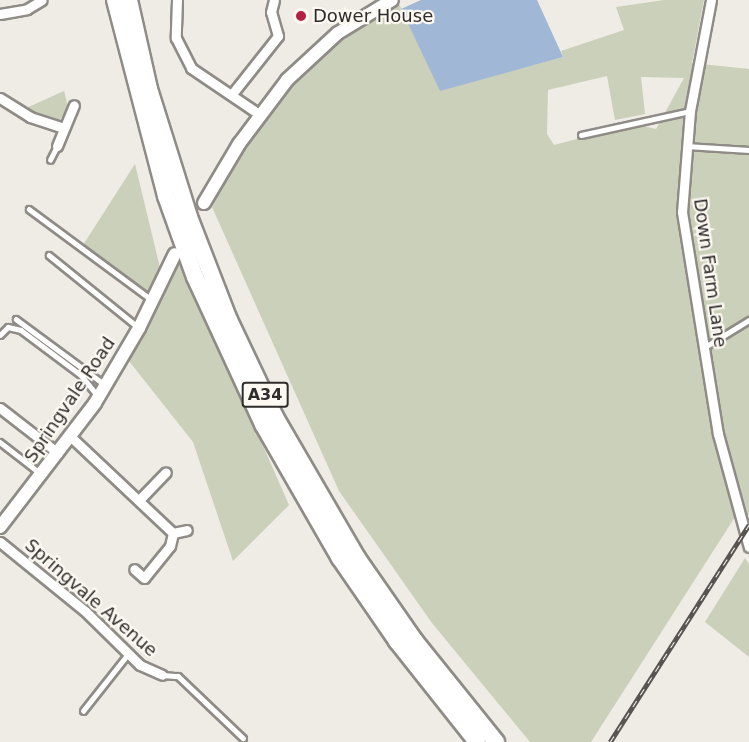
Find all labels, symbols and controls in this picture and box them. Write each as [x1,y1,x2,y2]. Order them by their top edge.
place label: Dower House [313,5,433,27]
marker: Dower House [294,9,308,23]
street label: Down Farm Lane [689,197,731,349]
street label: Springvale Road [20,333,120,467]
road number: A34 [241,382,289,408]
street label: Springvale Avenue [20,535,162,661]

